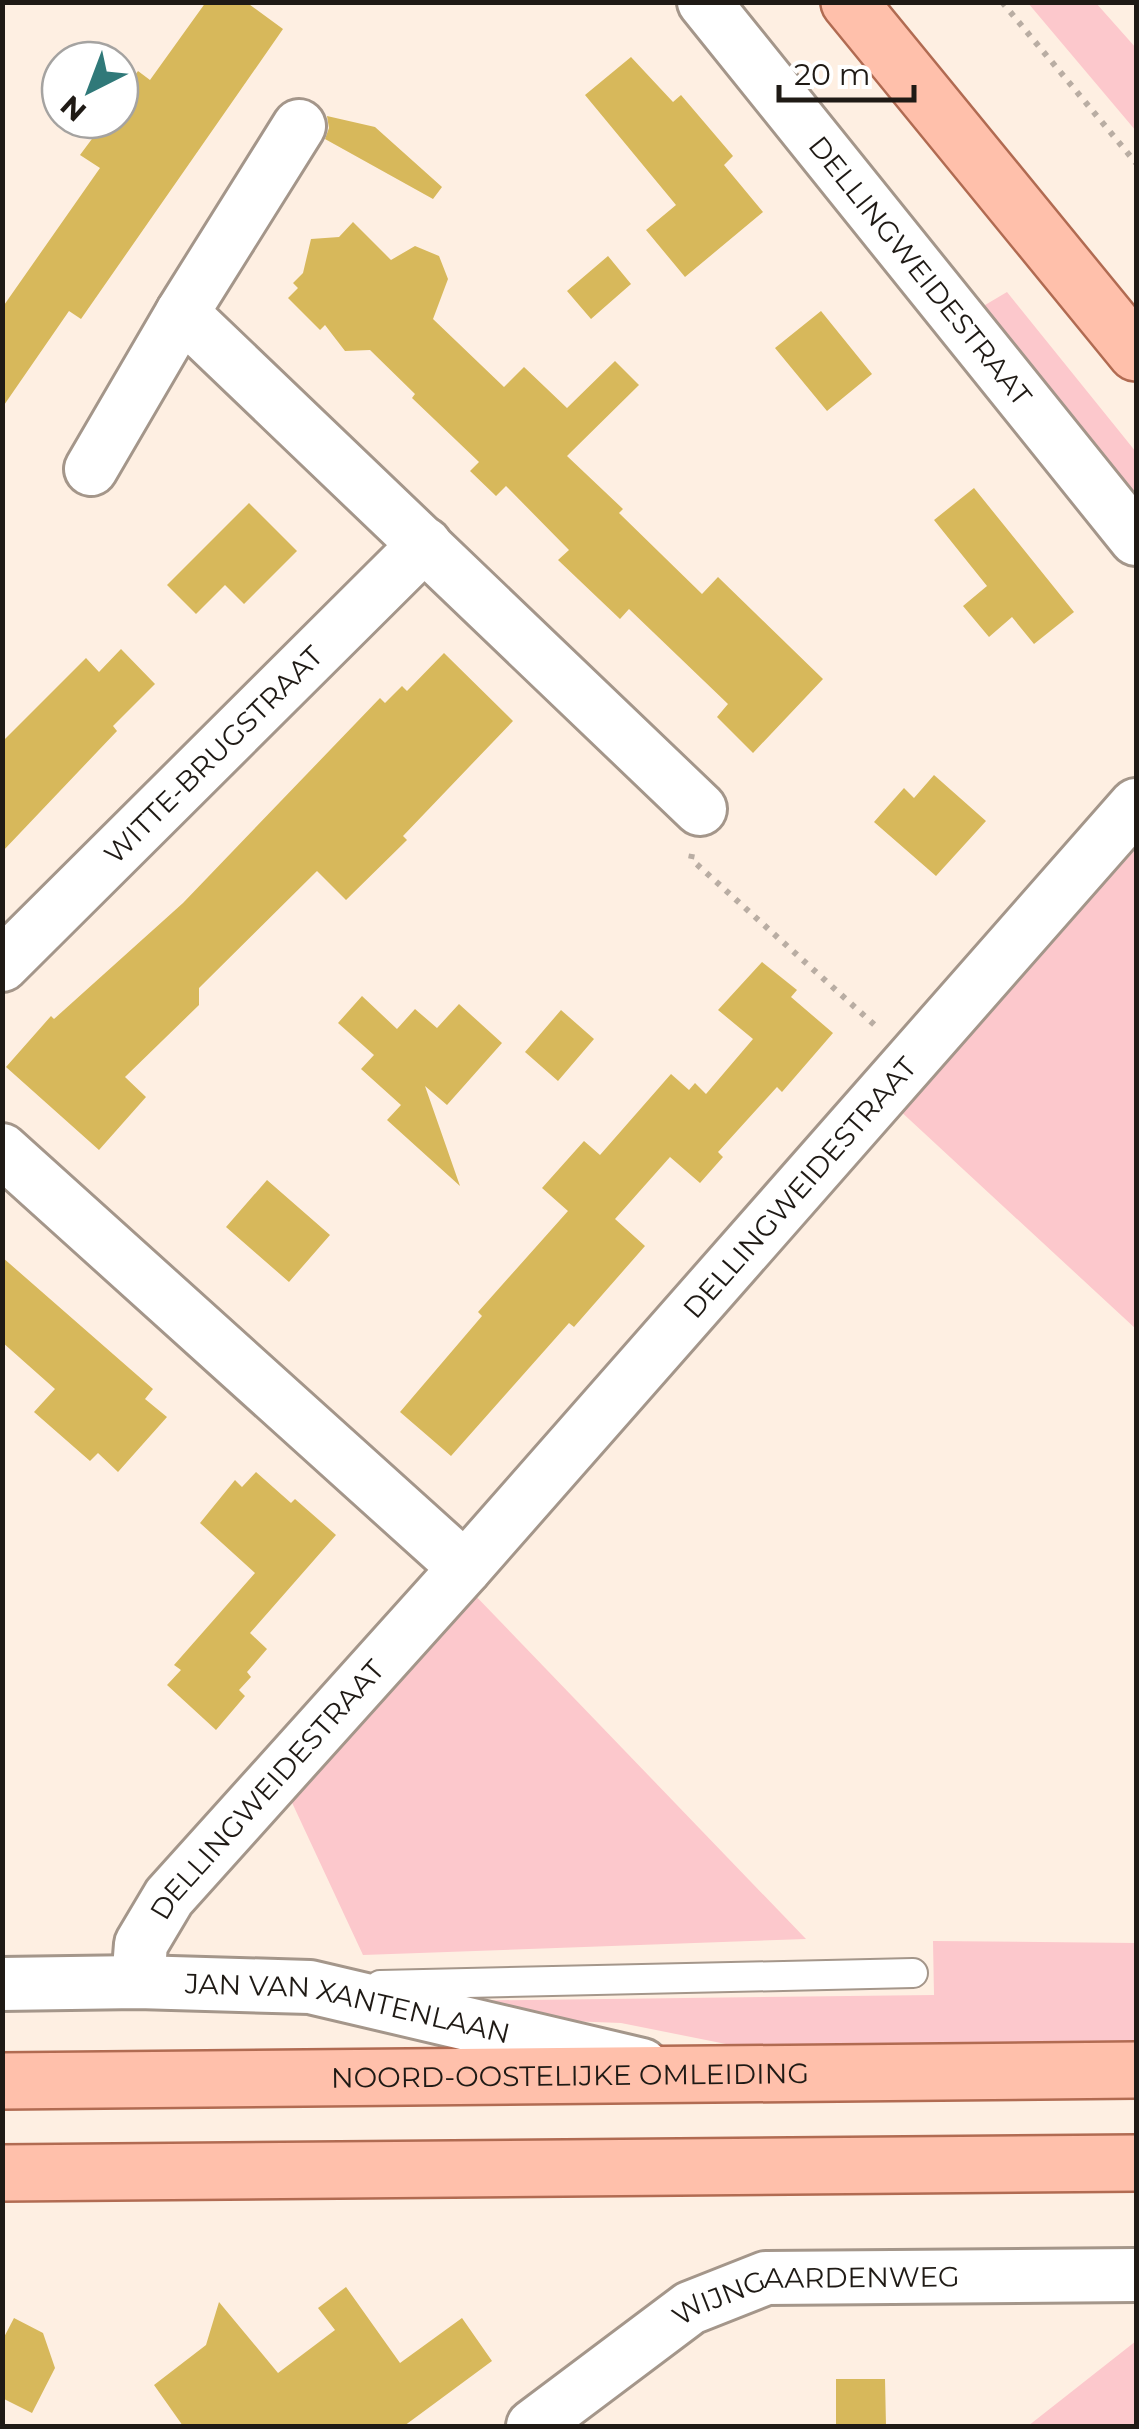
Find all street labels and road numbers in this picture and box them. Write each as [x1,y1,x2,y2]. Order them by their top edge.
street label: DELLINGWEIDESTRAAT [802,129,1039,413]
street label: WITTE-BRUGSTRAAT [97,639,330,871]
street label: DELLINGWEIDESTRAAT [676,1050,923,1325]
street label: DELLINGWEIDESTRAAT [143,1653,391,1925]
street label: JAN VAN XANTENLAAN [183,1966,513,2050]
street label: NOORD-OOSTELIJKE OMLEIDING [331,2056,809,2095]
street label: WIJNGAARDENWEG [665,2259,960,2333]

